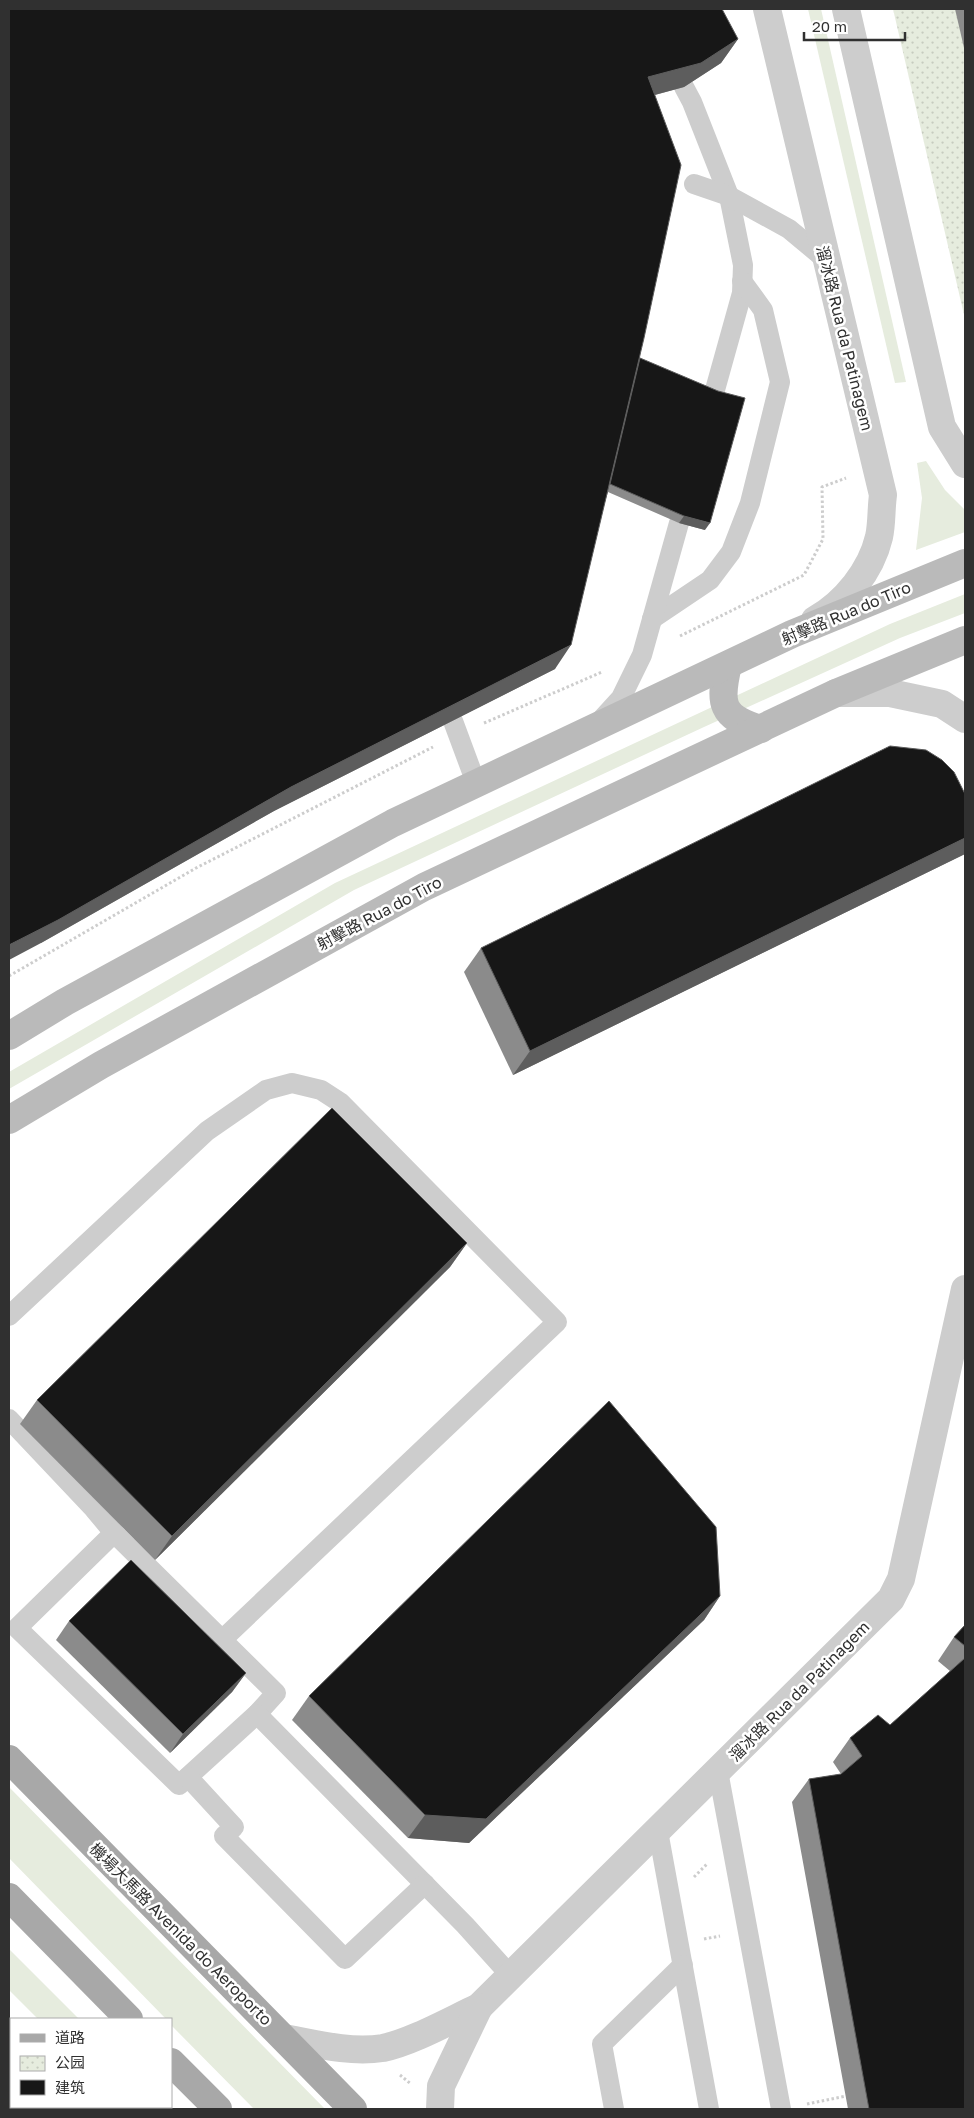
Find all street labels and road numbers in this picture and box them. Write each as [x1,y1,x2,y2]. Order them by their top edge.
street label: 溜冰路 Rua da Patinagem [812,243,878,433]
street label: 射擊路 Rua do Tiro [778,577,914,649]
street label: 射擊路 Rua do Tiro [313,872,445,954]
street label: 溜冰路 Rua da Patinagem [725,1617,873,1765]
street label: 機場大馬路 Avenida do Aeroporto [86,1839,276,2029]

